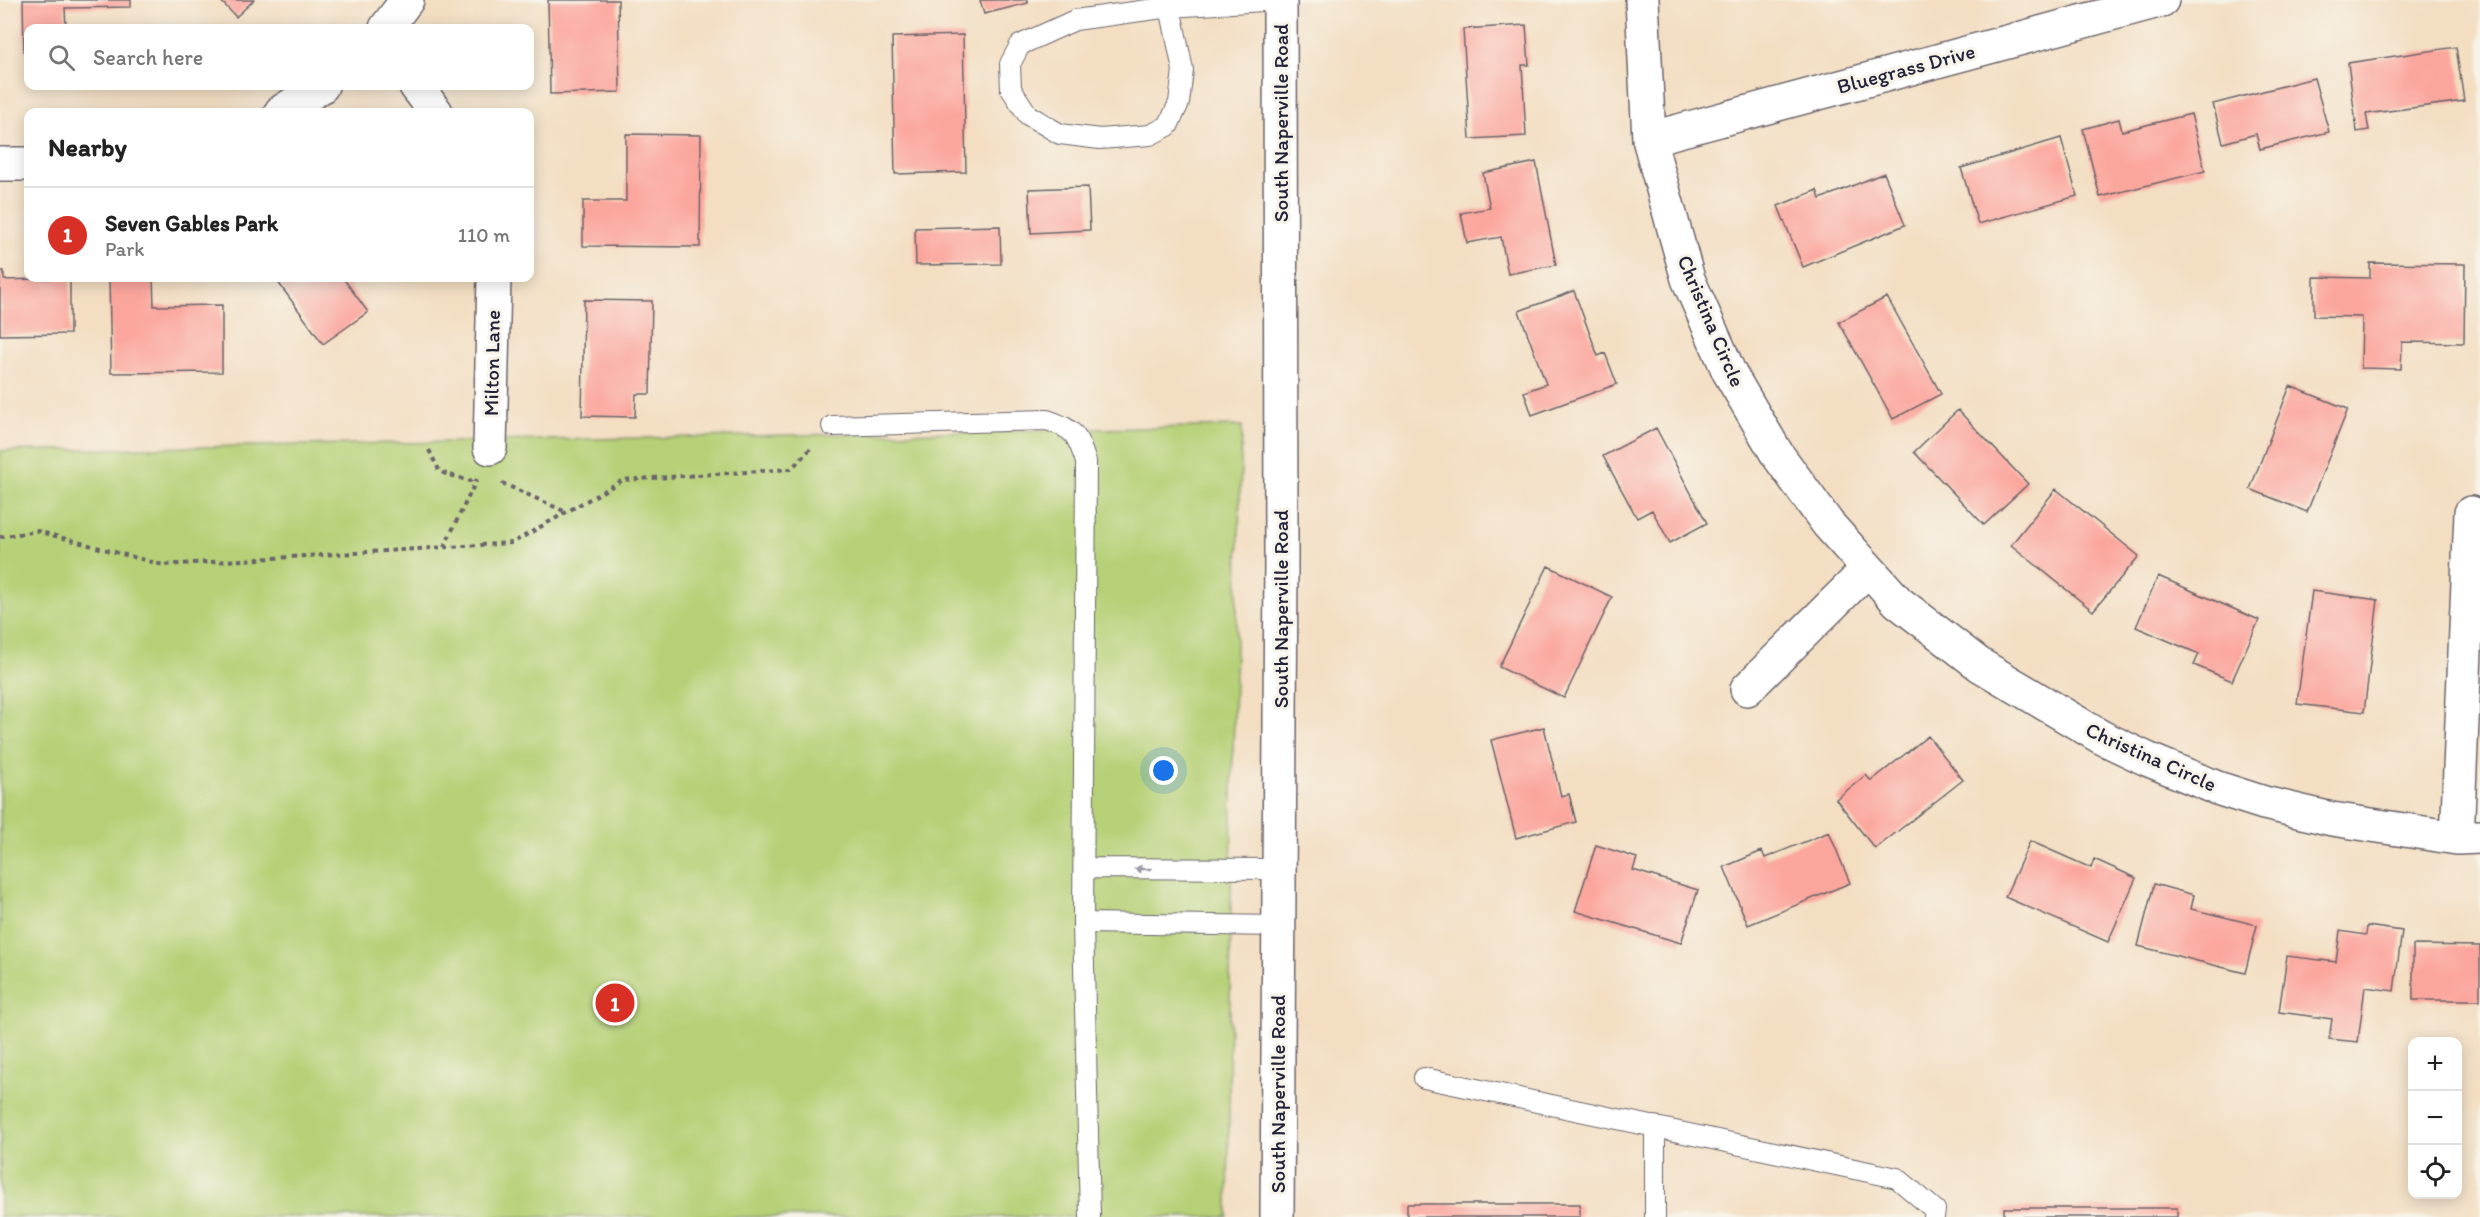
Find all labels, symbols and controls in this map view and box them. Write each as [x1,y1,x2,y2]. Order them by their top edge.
search box [24,24,534,90]
street label: South Naperville Road [1268,24,1293,222]
street label: Bluegrass Drive [1834,38,1978,99]
icon: search [45,41,78,74]
text: Search here [93,44,203,71]
text: Nearby [48,131,127,163]
text: Seven Gables Park [105,210,278,237]
text: 1 [63,223,72,247]
text: 110 m [458,223,510,247]
text: Park [105,237,144,261]
street label: Christina Circle [1672,251,1750,390]
street label: Milton Lane [478,310,505,416]
street label: South Naperville Road [1268,510,1293,708]
street label: Christina Circle [2082,717,2221,797]
your location [1149,756,1178,785]
one-way arrow [1133,864,1152,873]
pin: 1 [596,980,634,1026]
street label: South Naperville Road [1265,995,1290,1193]
map controls [2408,1037,2462,1199]
button: + [2408,1037,2462,1091]
button: − [2408,1091,2462,1145]
button: locate [2408,1145,2462,1199]

